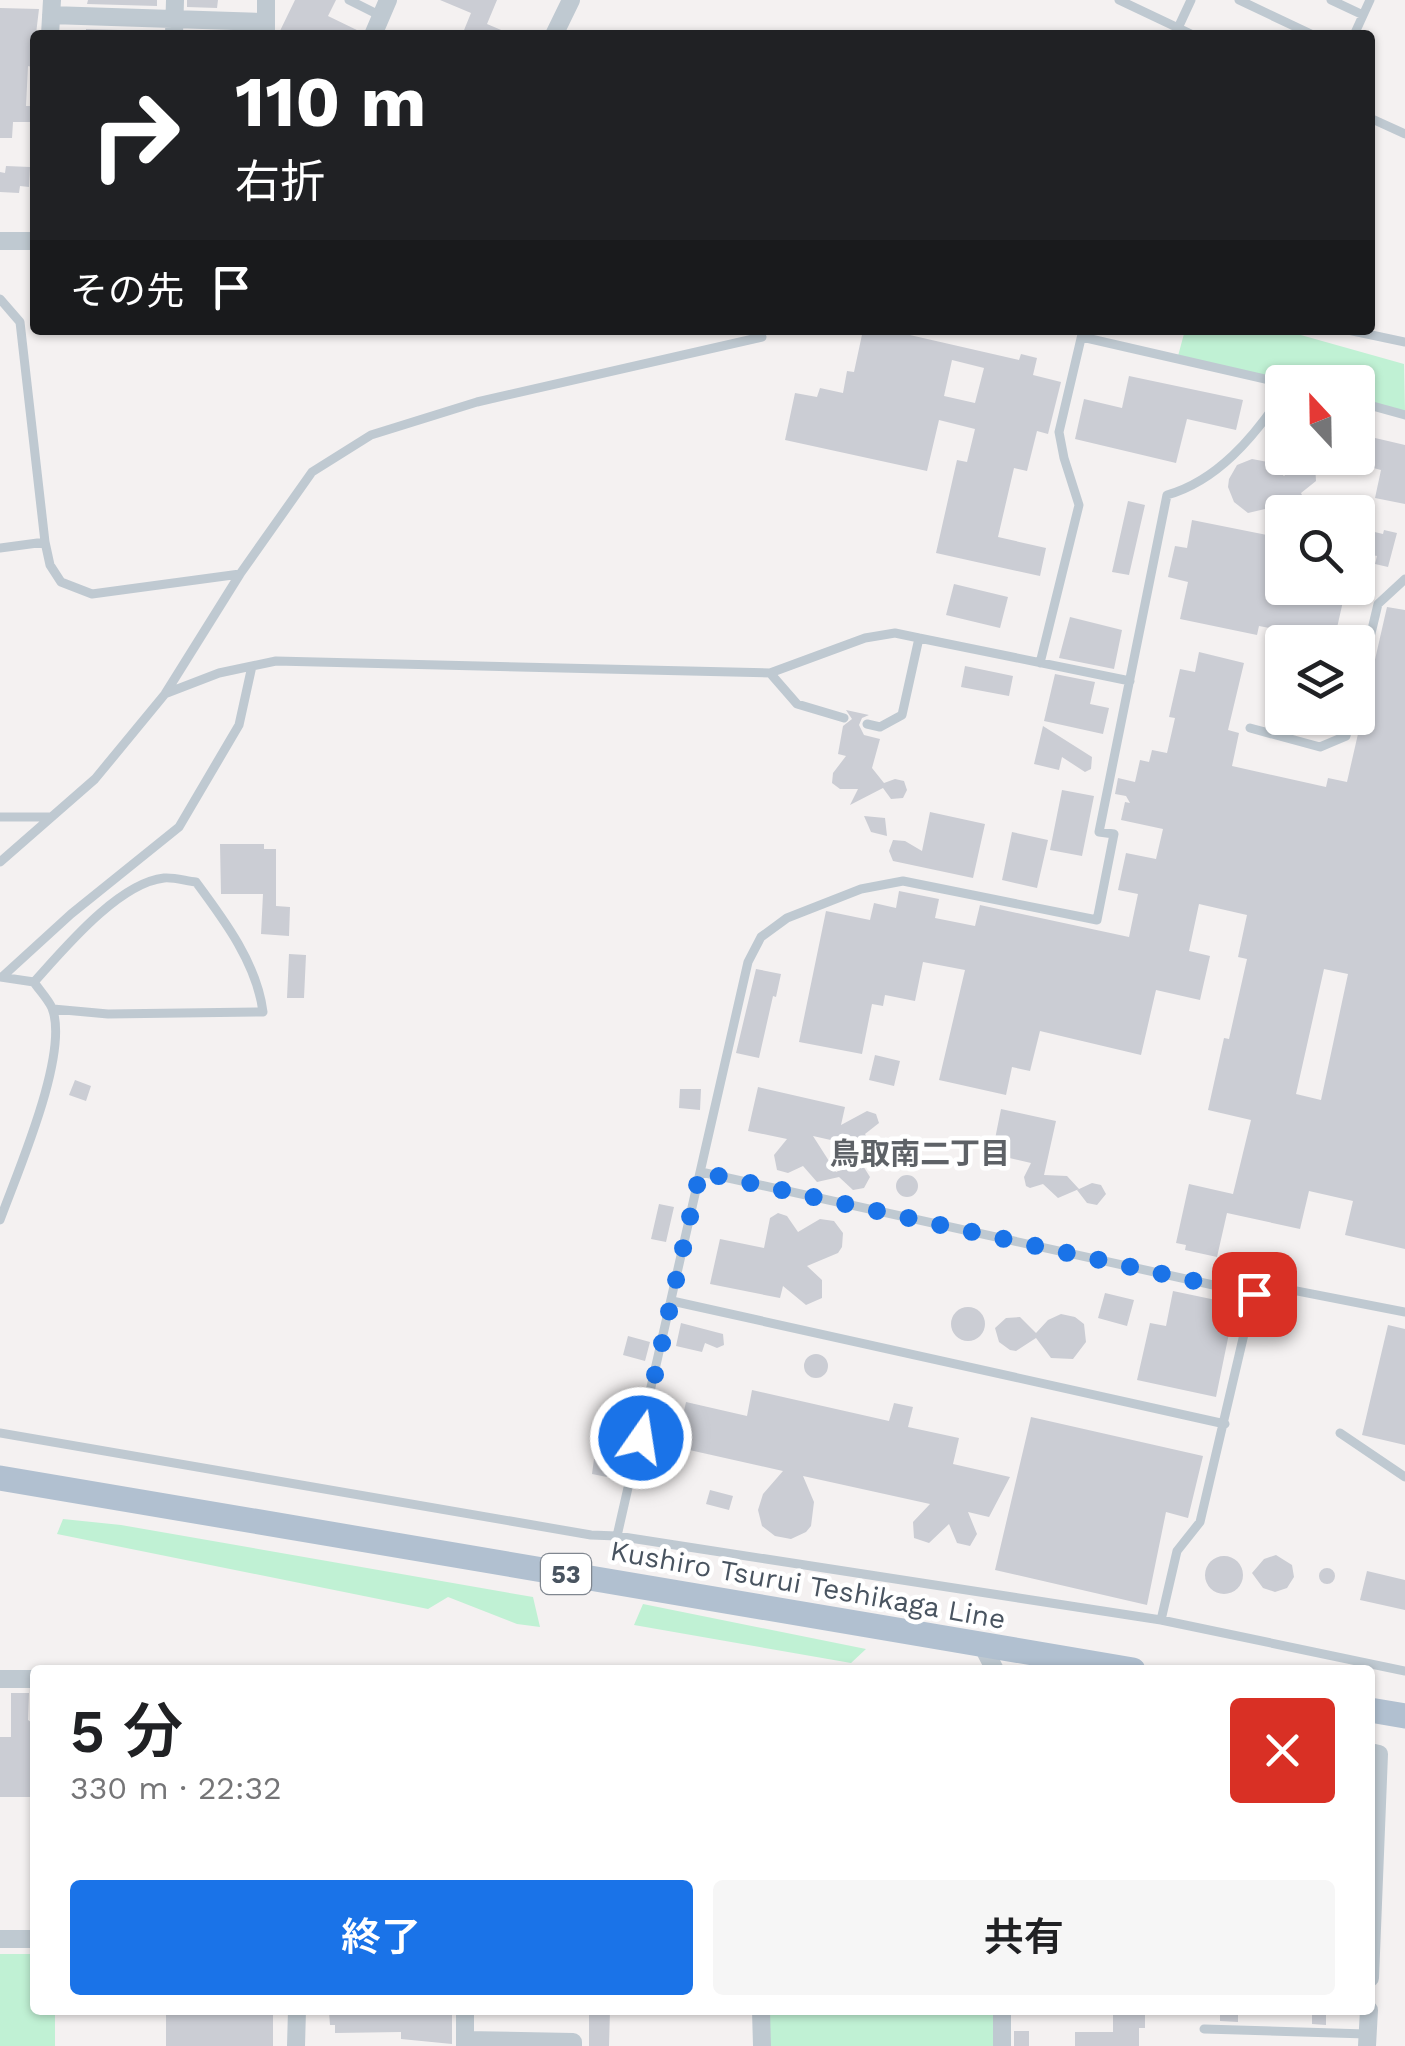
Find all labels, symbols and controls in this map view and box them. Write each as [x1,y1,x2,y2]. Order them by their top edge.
text: 110 m [235,61,426,143]
icon: right [70,70,200,200]
text: 右折 [235,155,325,208]
icon: arrive [204,260,259,315]
text: その先 [70,269,184,313]
north arrow [1265,365,1375,475]
map controls [1265,365,1375,735]
button: search [1265,495,1375,605]
button: layers [1265,625,1375,735]
district label: 鳥取南二丁目 [830,1136,1010,1171]
pin [1212,1252,1297,1337]
icon: arrive [1227,1267,1282,1322]
position arrow [589,1386,693,1490]
street label: Kushiro Tsurui Teshikaga Line [608,1534,1008,1636]
road number: 53 [541,1554,591,1594]
text: 5 分 [70,1696,183,1767]
button: close [1230,1698,1335,1803]
text: 330 m · 22:32 [70,1769,282,1807]
button: 終了 [70,1880,693,1995]
button: 共有 [713,1880,1335,1995]

